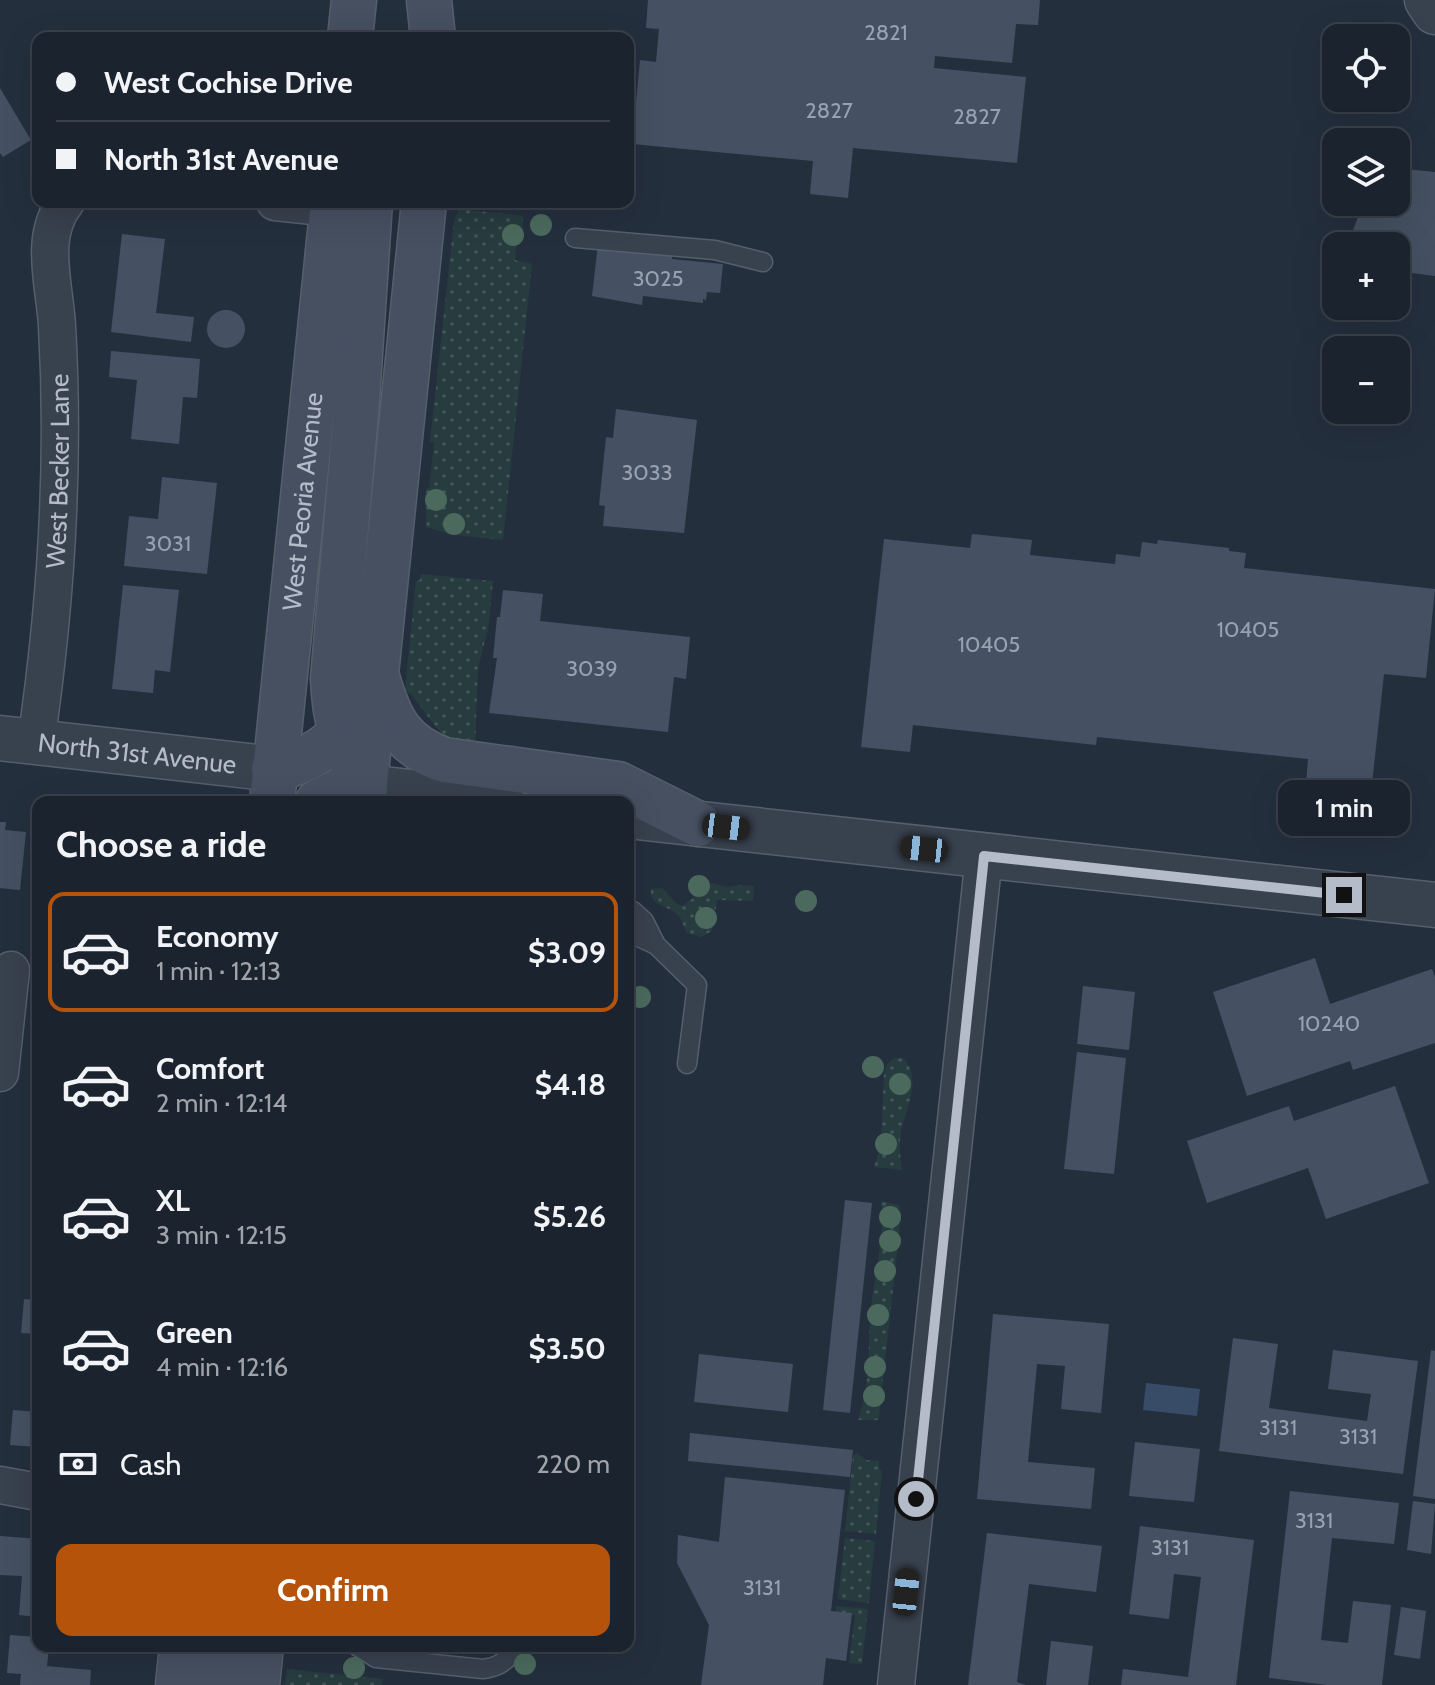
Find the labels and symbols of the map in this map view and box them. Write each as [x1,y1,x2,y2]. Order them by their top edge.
house number: 2821 [864,19,908,46]
house number: 2827 [805,97,853,124]
house number: 2827 [953,103,1001,130]
house number: 3025 [633,265,683,292]
street label: West Becker Lane [39,373,76,569]
street label: West Peoria Avenue [276,391,330,612]
house number: 3033 [621,459,673,486]
house number: 3031 [145,530,191,557]
house number: 10405 [1217,616,1279,643]
house number: 10405 [958,631,1020,658]
house number: 3039 [566,655,618,682]
street label: North 31st Avenue [36,726,238,781]
callout: 1 min [1278,779,1410,835]
car [701,812,751,842]
car [899,835,949,863]
route end [1326,877,1362,913]
house number: 10240 [1298,1010,1360,1037]
house number: 3131 [1259,1414,1297,1441]
house number: 3131 [1339,1423,1377,1450]
route start [898,1481,934,1517]
house number: 3131 [1295,1507,1333,1534]
house number: 3131 [1151,1534,1189,1561]
car [892,1567,920,1617]
house number: 3131 [743,1574,781,1601]

